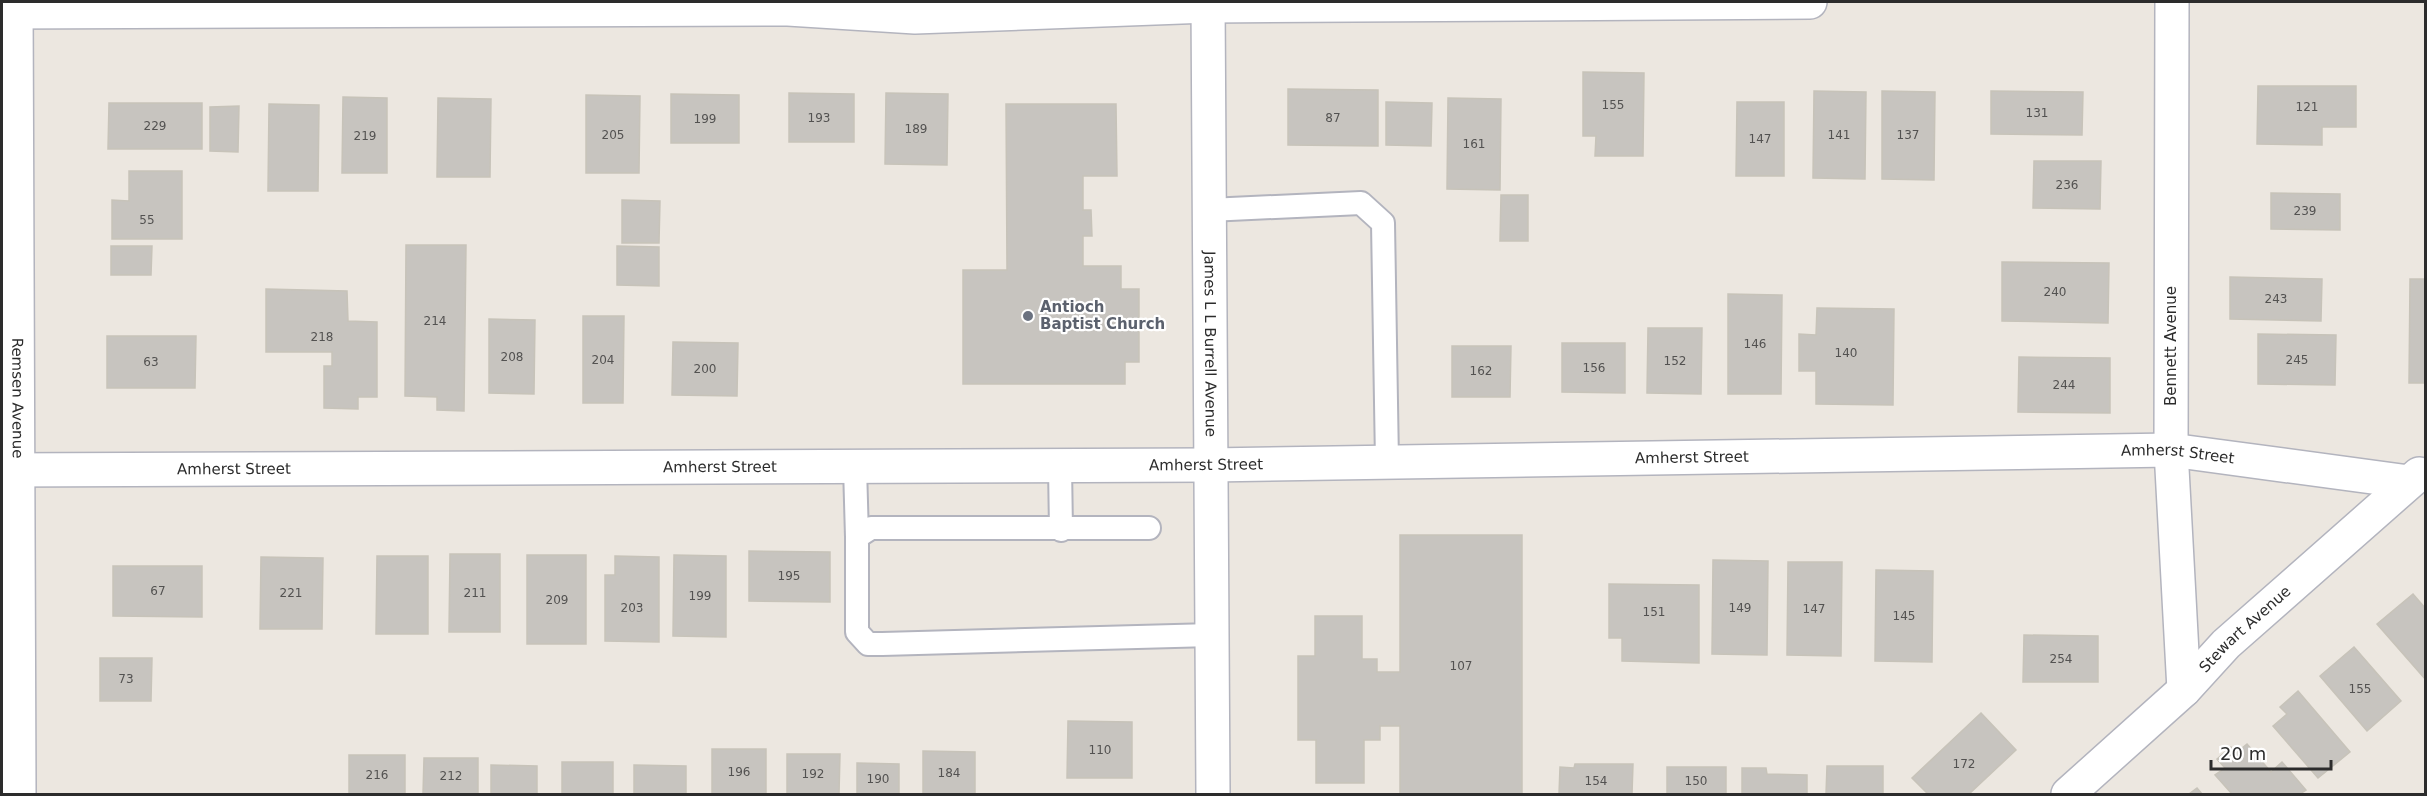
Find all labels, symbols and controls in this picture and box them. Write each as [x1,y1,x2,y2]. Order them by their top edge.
house number: 155 [1602,98,1624,112]
house number: 121 [2296,100,2318,114]
house number: 131 [2026,106,2048,120]
house number: 193 [808,111,830,125]
house number: 87 [1325,111,1341,125]
house number: 199 [694,112,716,126]
house number: 229 [144,119,166,133]
house number: 189 [905,122,927,136]
house number: 205 [602,128,624,142]
house number: 141 [1828,128,1850,142]
house number: 137 [1897,128,1919,142]
house number: 219 [354,129,376,143]
house number: 147 [1749,132,1771,146]
house number: 161 [1463,137,1485,151]
house number: 236 [2056,178,2078,192]
house number: 239 [2294,204,2316,218]
house number: 55 [139,213,155,227]
street label: James L L Burrell Avenue [1201,250,1220,437]
house number: 240 [2044,285,2066,299]
street label: Bennett Avenue [2162,286,2180,406]
house number: 243 [2265,292,2287,306]
place label: Antioch Baptist Church [1040,298,1165,333]
marker: Antioch Baptist Church [1021,309,1035,323]
house number: 214 [424,314,446,328]
house number: 218 [311,330,333,344]
house number: 146 [1744,337,1766,351]
street label: Remsen Avenue [8,338,27,458]
house number: 140 [1835,346,1857,360]
house number: 208 [501,350,523,364]
house number: 204 [592,353,614,367]
house number: 245 [2286,353,2308,367]
house number: 152 [1664,354,1686,368]
house number: 63 [143,355,159,369]
house number: 156 [1583,361,1605,375]
house number: 200 [694,362,716,376]
house number: 162 [1470,364,1492,378]
house number: 244 [2053,378,2075,392]
street label: Amherst Street [2121,441,2236,467]
street label: Amherst Street [1635,448,1749,467]
street label: Amherst Street [1149,455,1263,474]
street label: Amherst Street [663,458,777,476]
street label: Amherst Street [177,460,291,478]
house number: 195 [778,569,800,583]
street label: Stewart Avenue [2195,582,2294,676]
house number: 67 [150,584,166,598]
house number: 221 [280,586,302,600]
house number: 211 [464,586,486,600]
house number: 199 [689,589,711,603]
house number: 209 [546,593,568,607]
house number: 203 [621,601,643,615]
house number: 149 [1729,601,1751,615]
house number: 147 [1803,602,1825,616]
house number: 151 [1643,605,1665,619]
house number: 145 [1893,609,1915,623]
house number: 254 [2050,652,2072,666]
house number: 107 [1450,659,1472,673]
house number: 73 [118,672,134,686]
house number: 155 [2349,682,2371,696]
scale bar [2211,733,2331,771]
house number: 110 [1089,743,1111,757]
text: 20 m [2220,743,2266,764]
house number: 172 [1953,757,1975,771]
house number: 196 [728,765,750,779]
house number: 184 [938,766,960,780]
house number: 192 [802,767,824,781]
house number: 216 [366,768,388,782]
house number: 212 [440,769,462,783]
house number: 190 [867,772,889,786]
house number: 154 [1585,774,1607,788]
house number: 150 [1685,774,1707,788]

